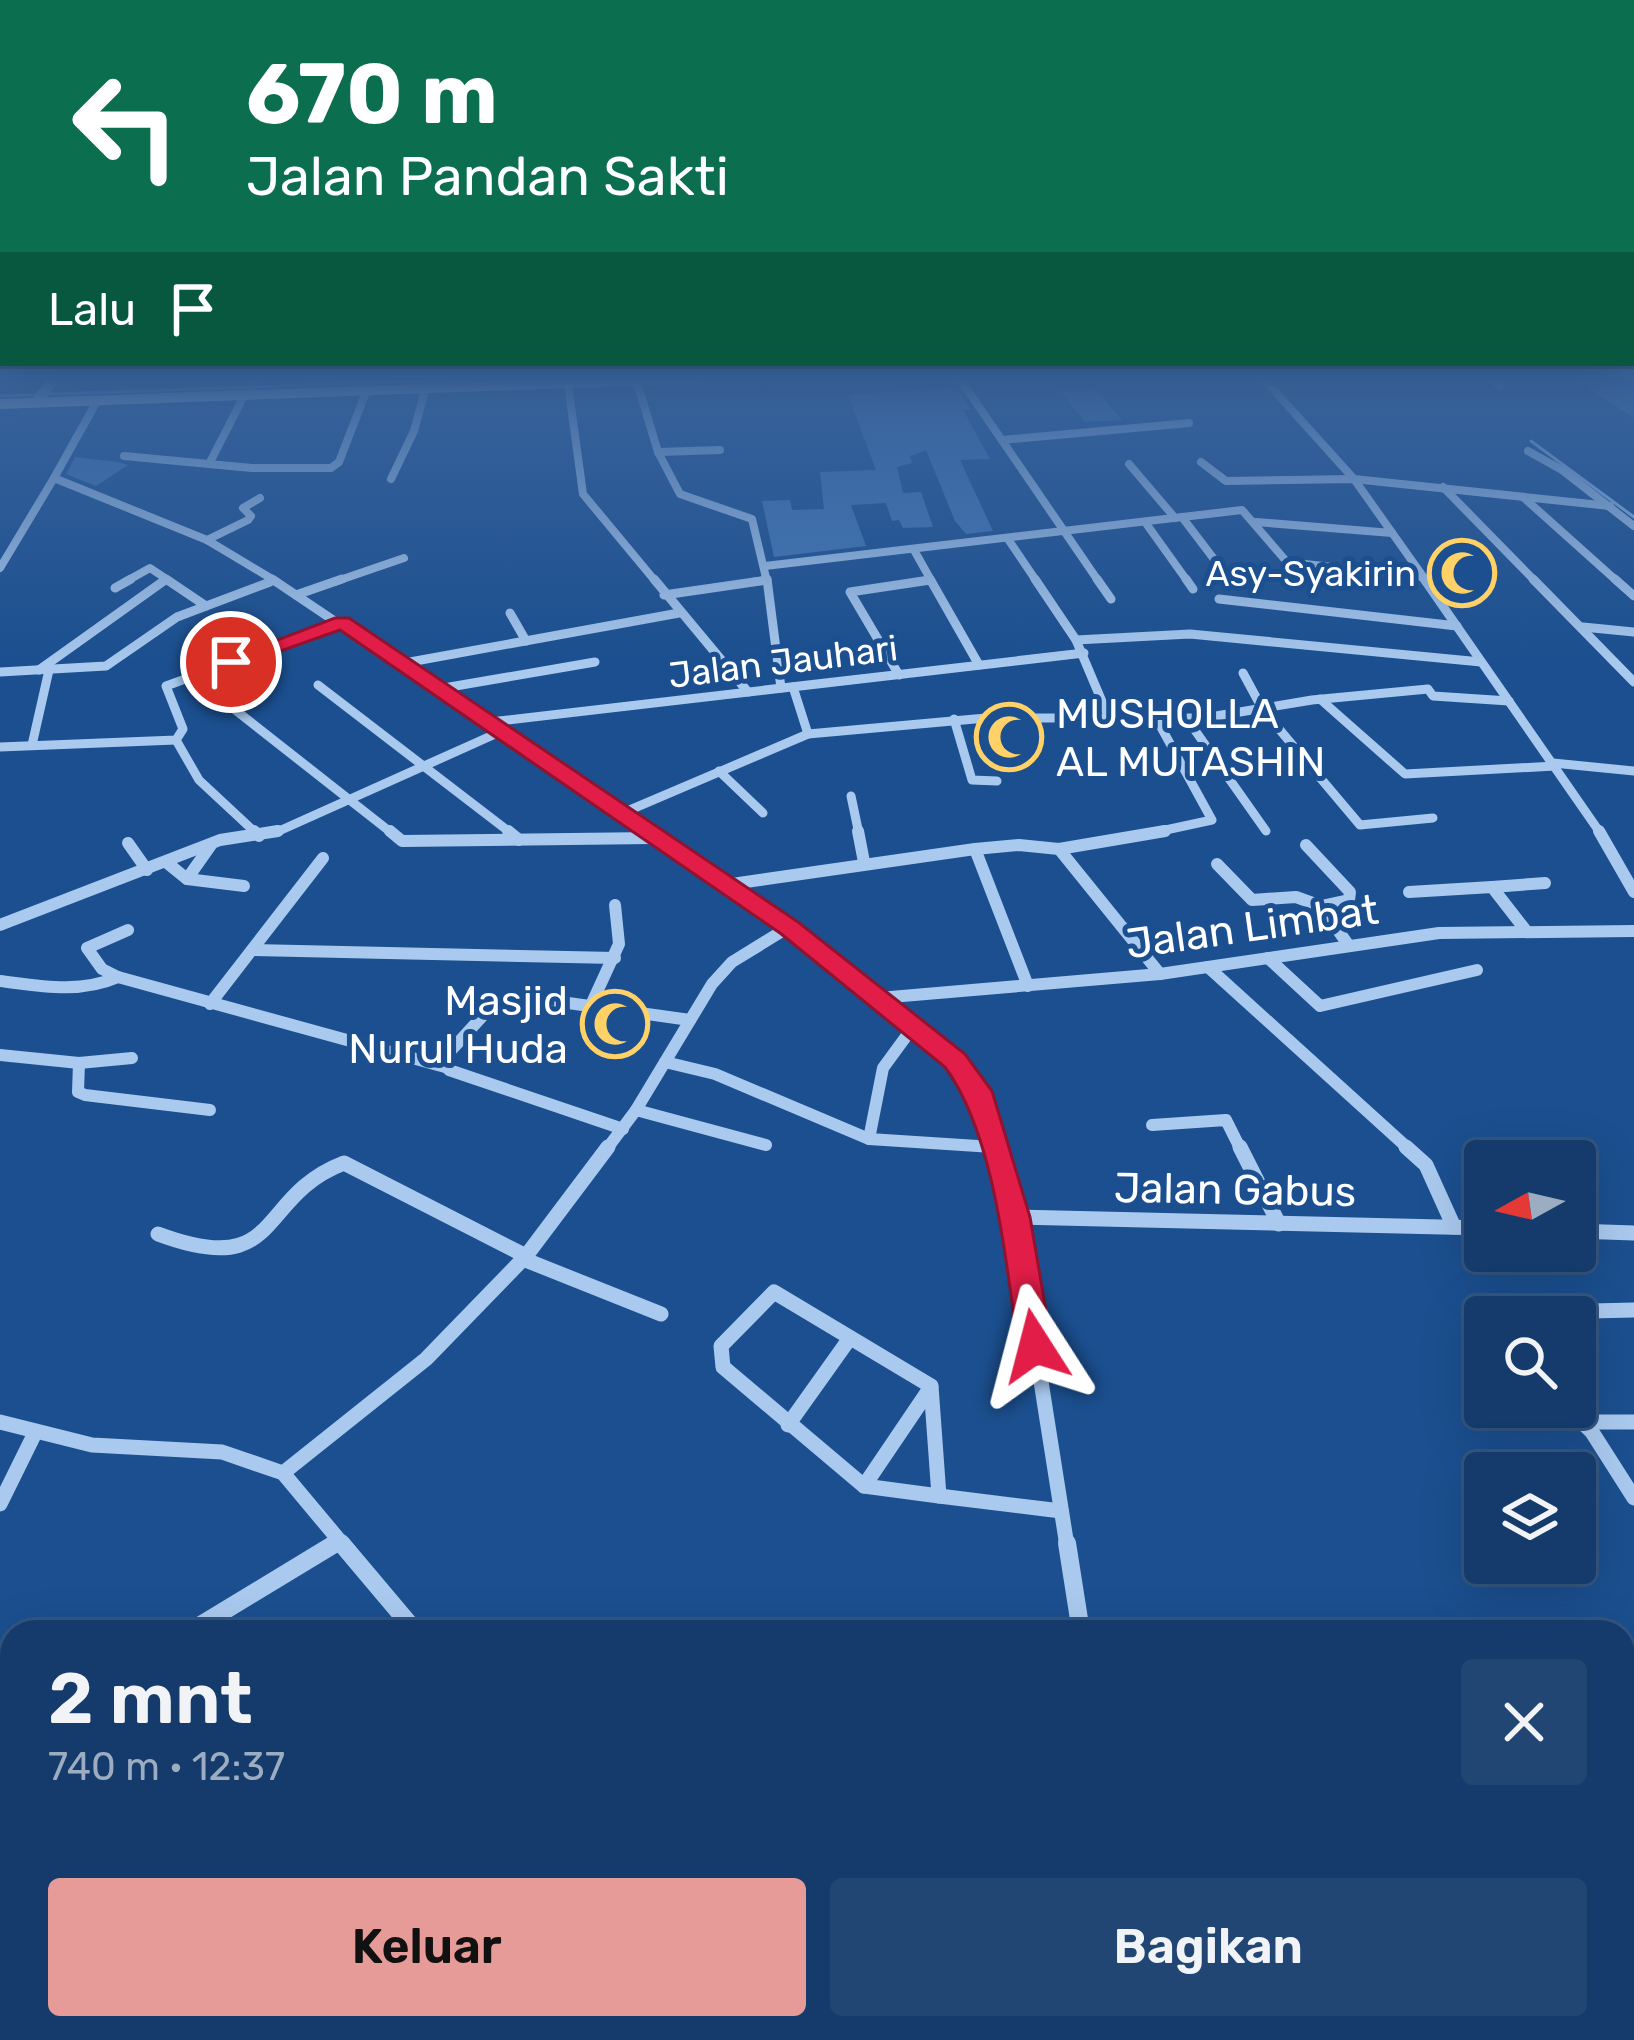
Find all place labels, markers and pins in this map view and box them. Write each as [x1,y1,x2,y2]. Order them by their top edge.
mosque icon: Asy-Syakirin [1427,538,1497,608]
place label: Asy-Syakirin [1205,552,1416,595]
pin [180,611,282,713]
place label: MUSHOLLA AL MUTASHIN [1056,689,1325,787]
mosque icon: MUSHOLLA AL MUTASHIN [974,702,1044,772]
place label: Masjid Nurul Huda [348,976,568,1074]
mosque icon: Masjid Nurul Huda [580,989,650,1059]

